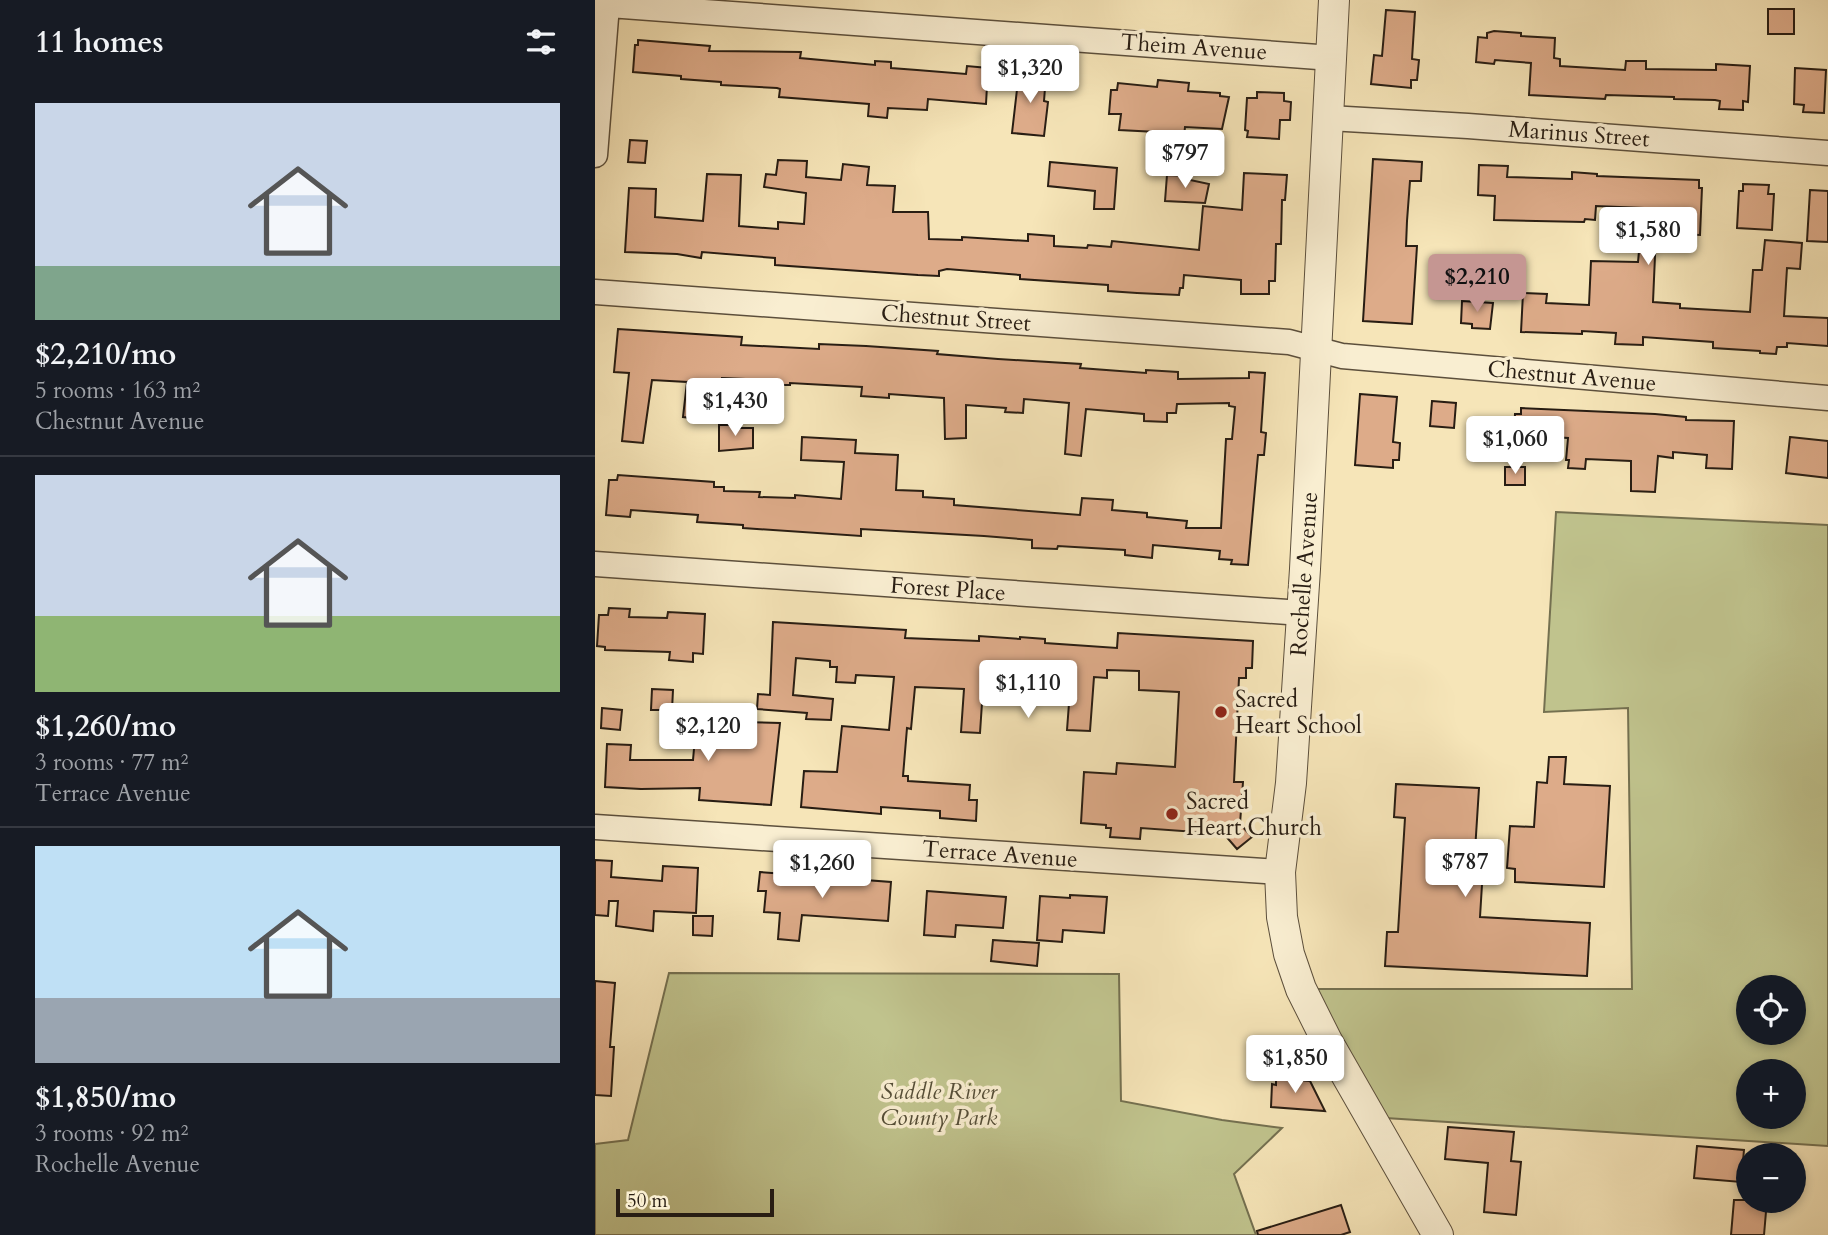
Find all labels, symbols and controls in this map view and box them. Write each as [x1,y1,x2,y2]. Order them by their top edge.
text: 11 homes [35,22,164,63]
icon: filters [522,23,560,61]
street label: Theim Avenue [1120,26,1268,68]
pin: $1,320 [973,46,1087,105]
text: $1,320 [997,52,1063,83]
street label: Marinus Street [1507,114,1651,154]
pin: $797 [1144,130,1226,190]
text: $797 [1161,137,1209,168]
icon: home [235,148,361,274]
pin: $1,580 [1591,208,1705,267]
text: $1,580 [1615,214,1681,245]
pin: $2,210 [1420,254,1534,314]
text: $2,210 [1444,261,1510,292]
street label: Chestnut Street [880,297,1032,339]
text: $2,210/mo [35,334,176,375]
street label: Chestnut Avenue [1486,353,1658,399]
text: 5 rooms · 163 m² [35,375,200,406]
pin: $1,430 [678,378,792,438]
text: $1,430 [702,385,768,416]
text: Chestnut Avenue [35,406,204,437]
pin: $1,060 [1458,416,1572,476]
text: $1,060 [1482,423,1548,454]
street label: Rochelle Avenue [1283,491,1325,657]
icon: home [235,520,361,646]
street label: Forest Place [889,569,1007,609]
pin: $1,110 [971,660,1085,720]
text: $1,110 [995,667,1061,698]
place label: Sacred Heart School [1235,684,1362,741]
pin: $2,120 [651,704,765,763]
marker: Sacred Heart School [1213,704,1229,720]
text: $1,260/mo [35,706,176,747]
text: $2,120 [675,710,741,741]
text: 3 rooms · 77 m² [35,747,188,778]
text: Terrace Avenue [35,778,191,809]
place label: Sacred Heart Church [1186,786,1322,843]
marker: Sacred Heart Church [1164,806,1180,822]
street label: Terrace Avenue [921,833,1079,875]
pin: $787 [1424,839,1506,899]
pin: $1,260 [765,841,879,900]
text: $787 [1441,846,1489,877]
text: $1,260 [789,847,855,878]
icon: home [235,891,361,1017]
map controls [1736,975,1806,1213]
button: locate [1736,975,1806,1045]
pin: $1,850 [1238,1036,1352,1095]
text: $1,850 [1262,1042,1328,1073]
button: + [1736,1059,1806,1129]
park label: Saddle River County Park [881,1076,999,1133]
text: $1,850/mo [35,1077,176,1118]
text: 3 rooms · 92 m² [35,1118,188,1149]
button: − [1736,1143,1806,1213]
text: Rochelle Avenue [35,1149,200,1180]
scale bar [616,1186,773,1218]
text: 50 m [627,1188,668,1214]

